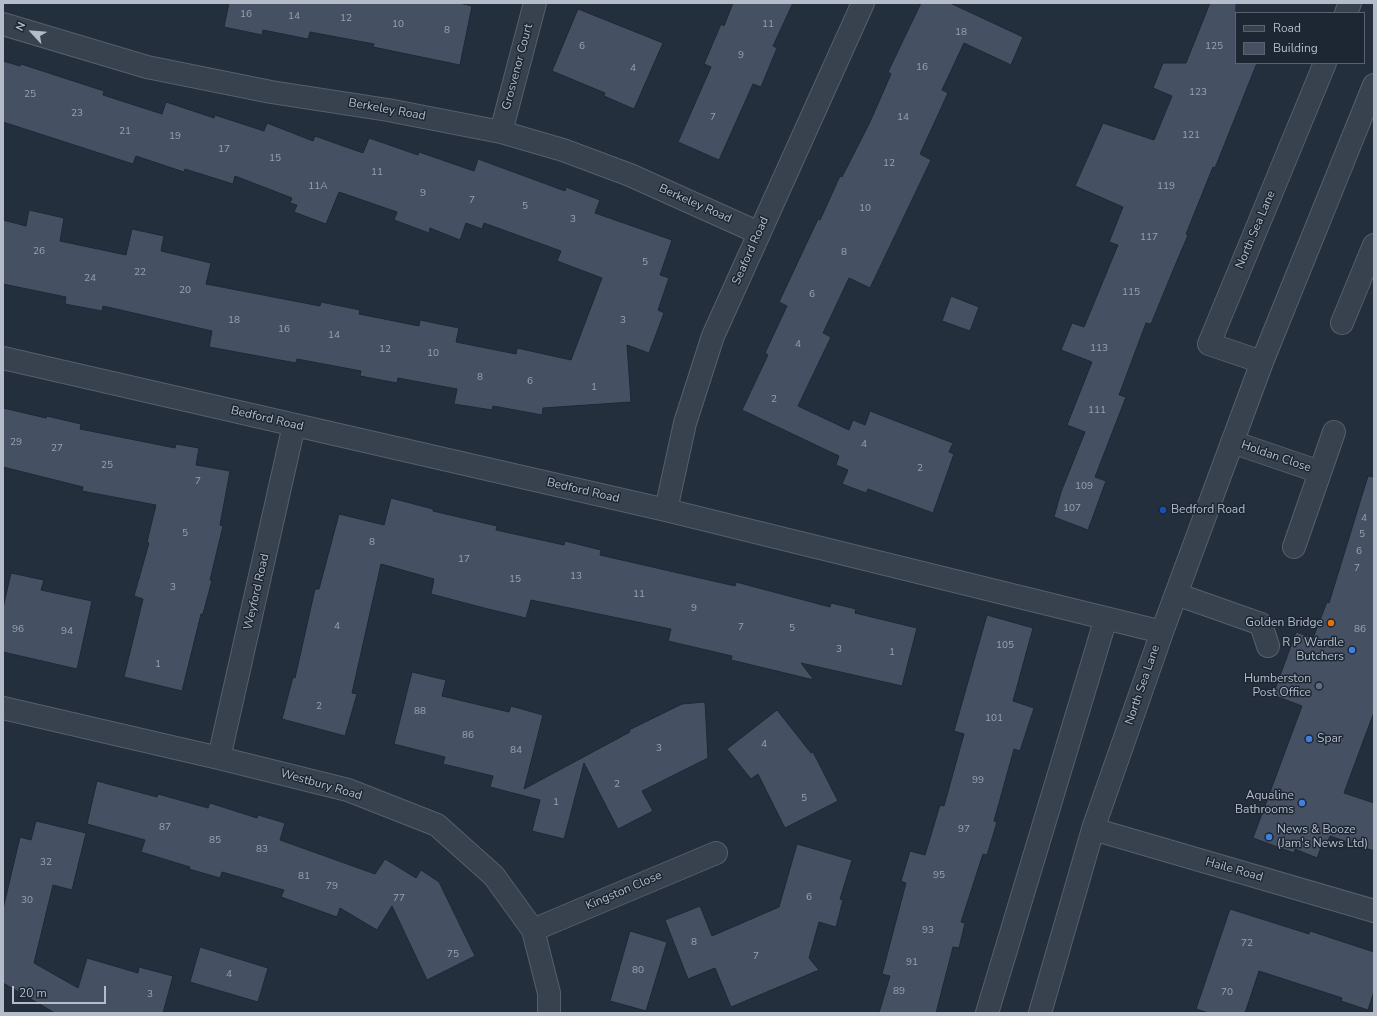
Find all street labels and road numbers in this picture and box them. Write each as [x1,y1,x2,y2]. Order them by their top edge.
street label: Grosvenor Court [500,22,536,112]
street label: Berkeley Road [347,96,427,124]
street label: Berkeley Road [656,182,734,226]
street label: North Sea Lane [1233,189,1279,271]
street label: Seaford Road [730,215,772,287]
street label: Bedford Road [229,404,305,434]
street label: Holdan Close [1239,438,1313,476]
street label: Bedford Road [545,476,621,506]
street label: Weyford Road [241,552,273,632]
street label: North Sea Lane [1123,643,1163,727]
street label: Westbury Road [278,766,364,804]
street label: Haile Road [1204,855,1264,885]
street label: Kingston Close [584,869,664,913]

